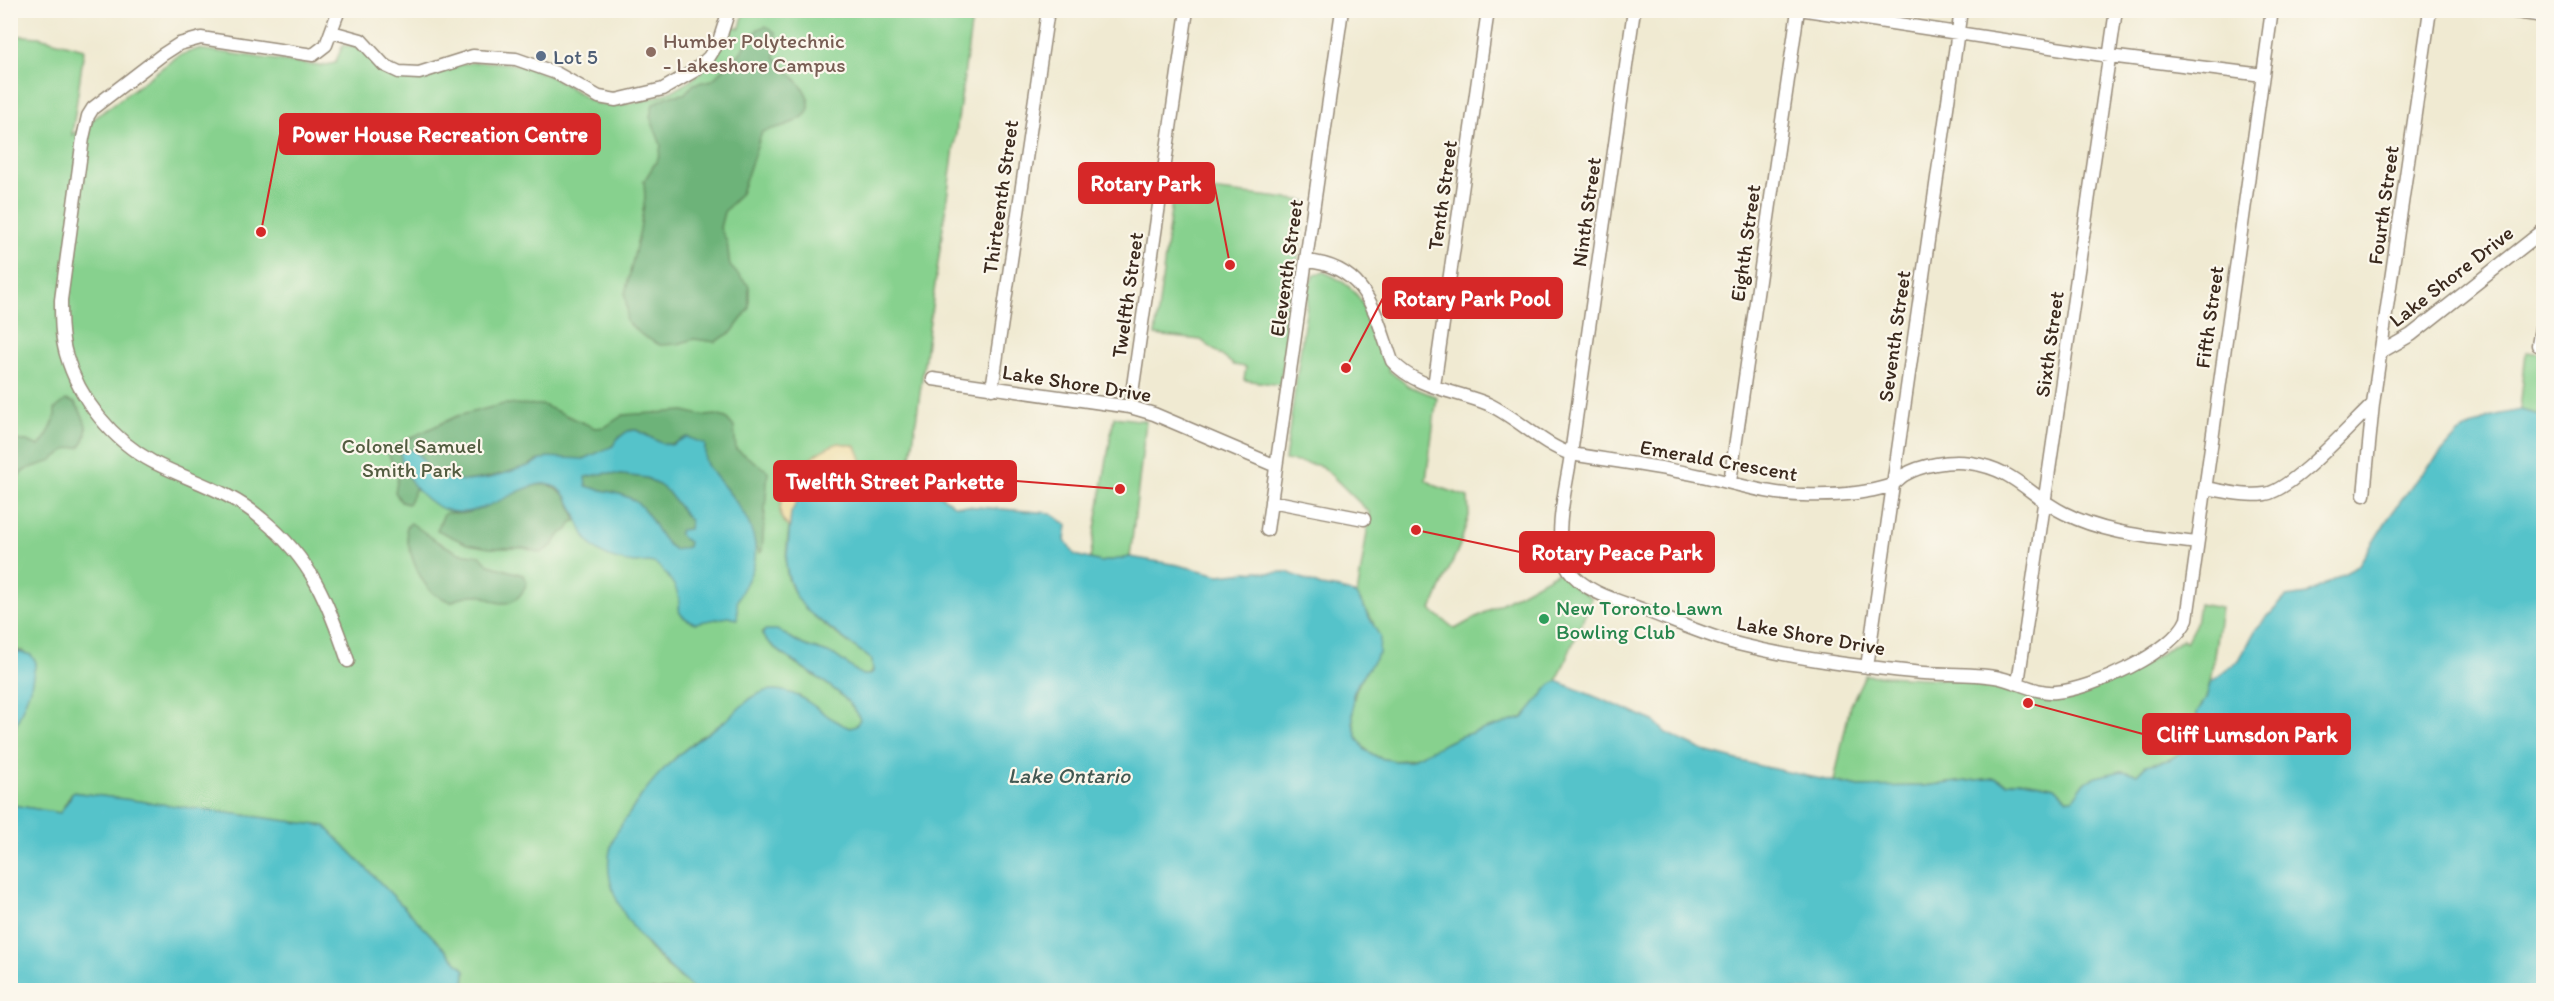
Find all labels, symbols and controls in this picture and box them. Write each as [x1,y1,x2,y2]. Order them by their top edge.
place label: Humber Polytechnic - Lakeshore Campus [663,28,846,77]
place label: Lot 5 [553,44,598,69]
marker: Humber Polytechnic - Lakeshore Campus [644,45,658,59]
marker: Lot 5 [534,49,548,63]
callout: Power House Recreation Centre [280,114,600,154]
street label: Thirteenth Street [977,118,1023,276]
text: Power House Recreation Centre [292,121,589,148]
street label: Tenth Street [1422,138,1462,252]
street label: Fourth Street [2362,144,2404,266]
street label: Ninth Street [1566,155,1606,269]
callout: Rotary Park [1079,163,1214,203]
text: Rotary Park [1091,170,1202,197]
street label: Eighth Street [1724,183,1766,303]
street label: Eleventh Street [1264,198,1308,338]
street label: Lake Shore Drive [2384,220,2518,332]
street label: Twelfth Street [1106,230,1148,360]
street label: Fifth Street [2189,264,2229,370]
street label: Seventh Street [1872,269,1916,403]
callout: Rotary Park Pool [1383,278,1562,318]
text: Rotary Park Pool [1393,285,1551,312]
street label: Sixth Street [2029,289,2069,399]
street label: Lake Shore Drive [1001,359,1153,407]
park label: Colonel Samuel Smith Park [342,433,482,482]
street label: Emerald Crescent [1638,434,1800,486]
callout: Twelfth Street Parkette [774,461,1016,501]
text: Twelfth Street Parkette [785,468,1004,495]
callout: Rotary Peace Park [1520,532,1714,572]
text: Rotary Peace Park [1531,539,1703,566]
place label: New Toronto Lawn Bowling Club [1556,595,1723,644]
street label: Lake Shore Drive [1735,610,1887,660]
marker: New Toronto Lawn Bowling Club [1537,612,1551,626]
callout: Cliff Lumsdon Park [2143,714,2350,754]
text: Cliff Lumsdon Park [2156,721,2338,748]
water label: Lake Ontario [1008,762,1131,789]

